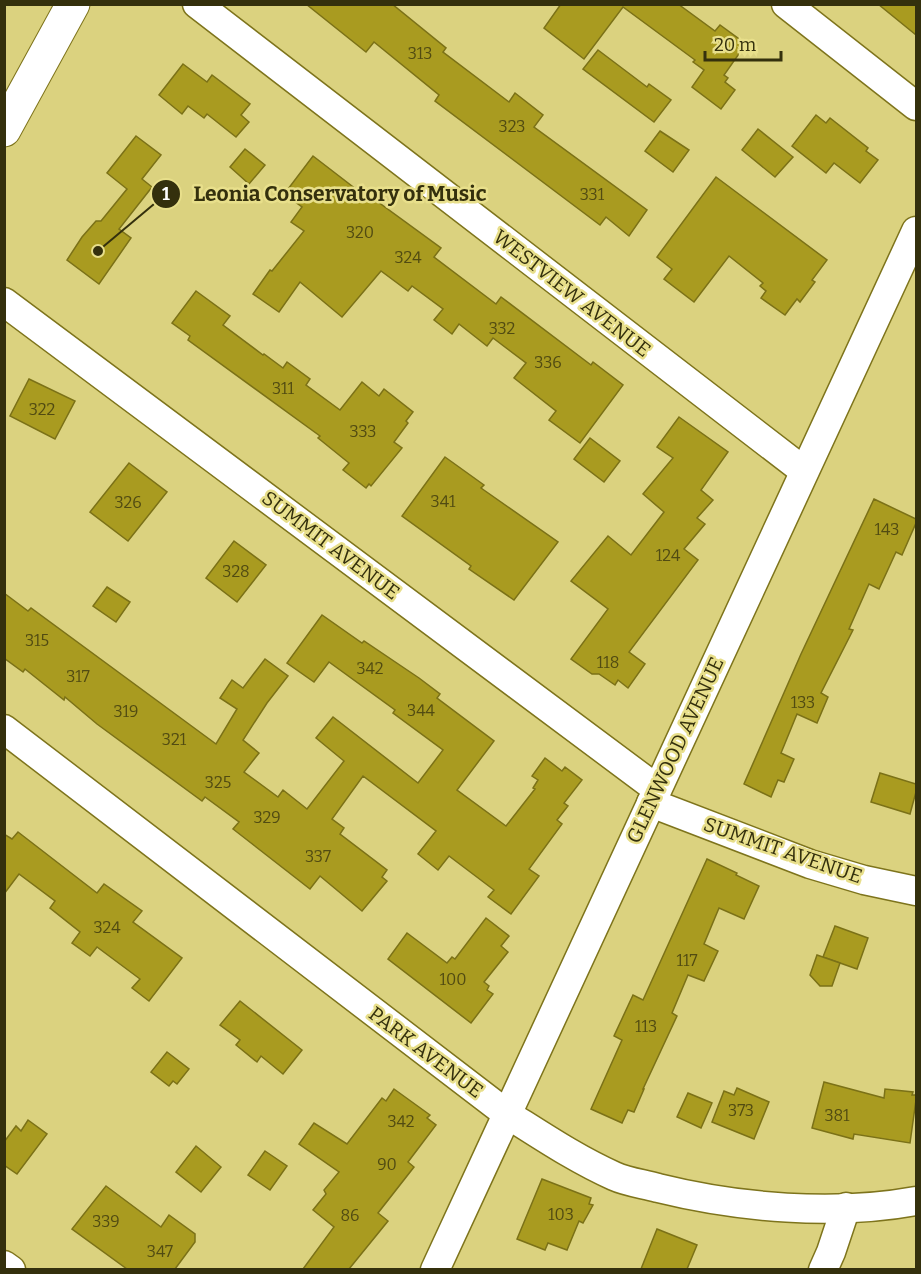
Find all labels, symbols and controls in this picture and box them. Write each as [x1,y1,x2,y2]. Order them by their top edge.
scale bar [705,24,782,62]
text: 20 m [714,34,756,56]
house number: 313 [408,44,432,63]
house number: 323 [499,117,525,136]
callout: Leonia Conservatory of Music [151,174,498,213]
text: Leonia Conservatory of Music [193,181,487,207]
text: 1 [162,183,170,205]
house number: 331 [580,185,605,204]
house number: 320 [346,223,374,242]
street label: WESTVIEW AVENUE [489,224,655,362]
house number: 324 [394,248,422,267]
house number: 332 [489,319,515,338]
house number: 336 [534,353,562,372]
house number: 311 [272,379,295,398]
house number: 322 [29,400,55,419]
house number: 333 [350,422,376,441]
street label: SUMMIT AVENUE [258,486,404,604]
house number: 341 [431,492,456,511]
house number: 326 [114,493,142,512]
house number: 143 [875,520,899,539]
house number: 124 [656,546,681,565]
house number: 328 [222,562,250,581]
house number: 315 [25,631,49,650]
house number: 118 [597,653,619,672]
street label: GLENWOOD AVENUE [621,653,729,847]
house number: 342 [356,659,384,678]
house number: 317 [66,667,90,686]
house number: 133 [791,693,815,712]
house number: 344 [407,701,436,720]
house number: 319 [114,702,139,721]
house number: 321 [162,730,187,749]
house number: 325 [205,773,231,792]
house number: 329 [253,808,281,827]
street label: SUMMIT AVENUE [701,812,865,888]
house number: 337 [305,847,331,866]
house number: 324 [93,918,121,937]
house number: 117 [677,951,697,970]
house number: 100 [439,970,467,989]
street label: PARK AVENUE [364,1001,488,1103]
house number: 113 [635,1017,657,1036]
house number: 373 [728,1101,754,1120]
house number: 381 [824,1106,850,1125]
house number: 342 [387,1112,415,1131]
house number: 90 [377,1155,397,1174]
house number: 103 [548,1205,574,1224]
house number: 86 [340,1206,360,1225]
house number: 339 [92,1212,120,1231]
house number: 347 [147,1242,173,1261]

